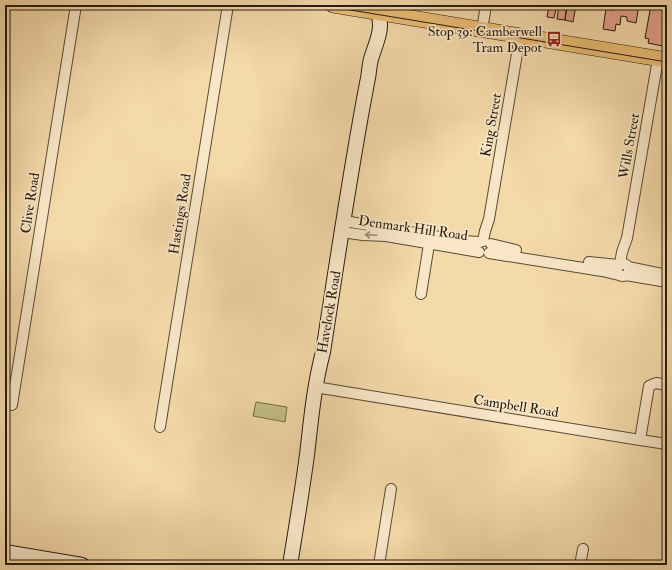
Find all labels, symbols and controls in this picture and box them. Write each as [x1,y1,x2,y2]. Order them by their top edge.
place label: Stop 39: Camberwell Tram Depot [428,23,542,57]
bus stop icon: Stop 39: Camberwell Tram Depot [545,30,563,48]
street label: King Street [477,91,505,158]
street label: Wills Street [615,111,643,181]
street label: Clive Road [17,171,43,235]
street label: Hastings Road [165,172,195,256]
street label: Denmark Hill Road [357,212,469,244]
one-way arrow [365,232,378,239]
street label: Havelock Road [313,269,345,355]
street label: Campbell Road [472,391,560,422]

